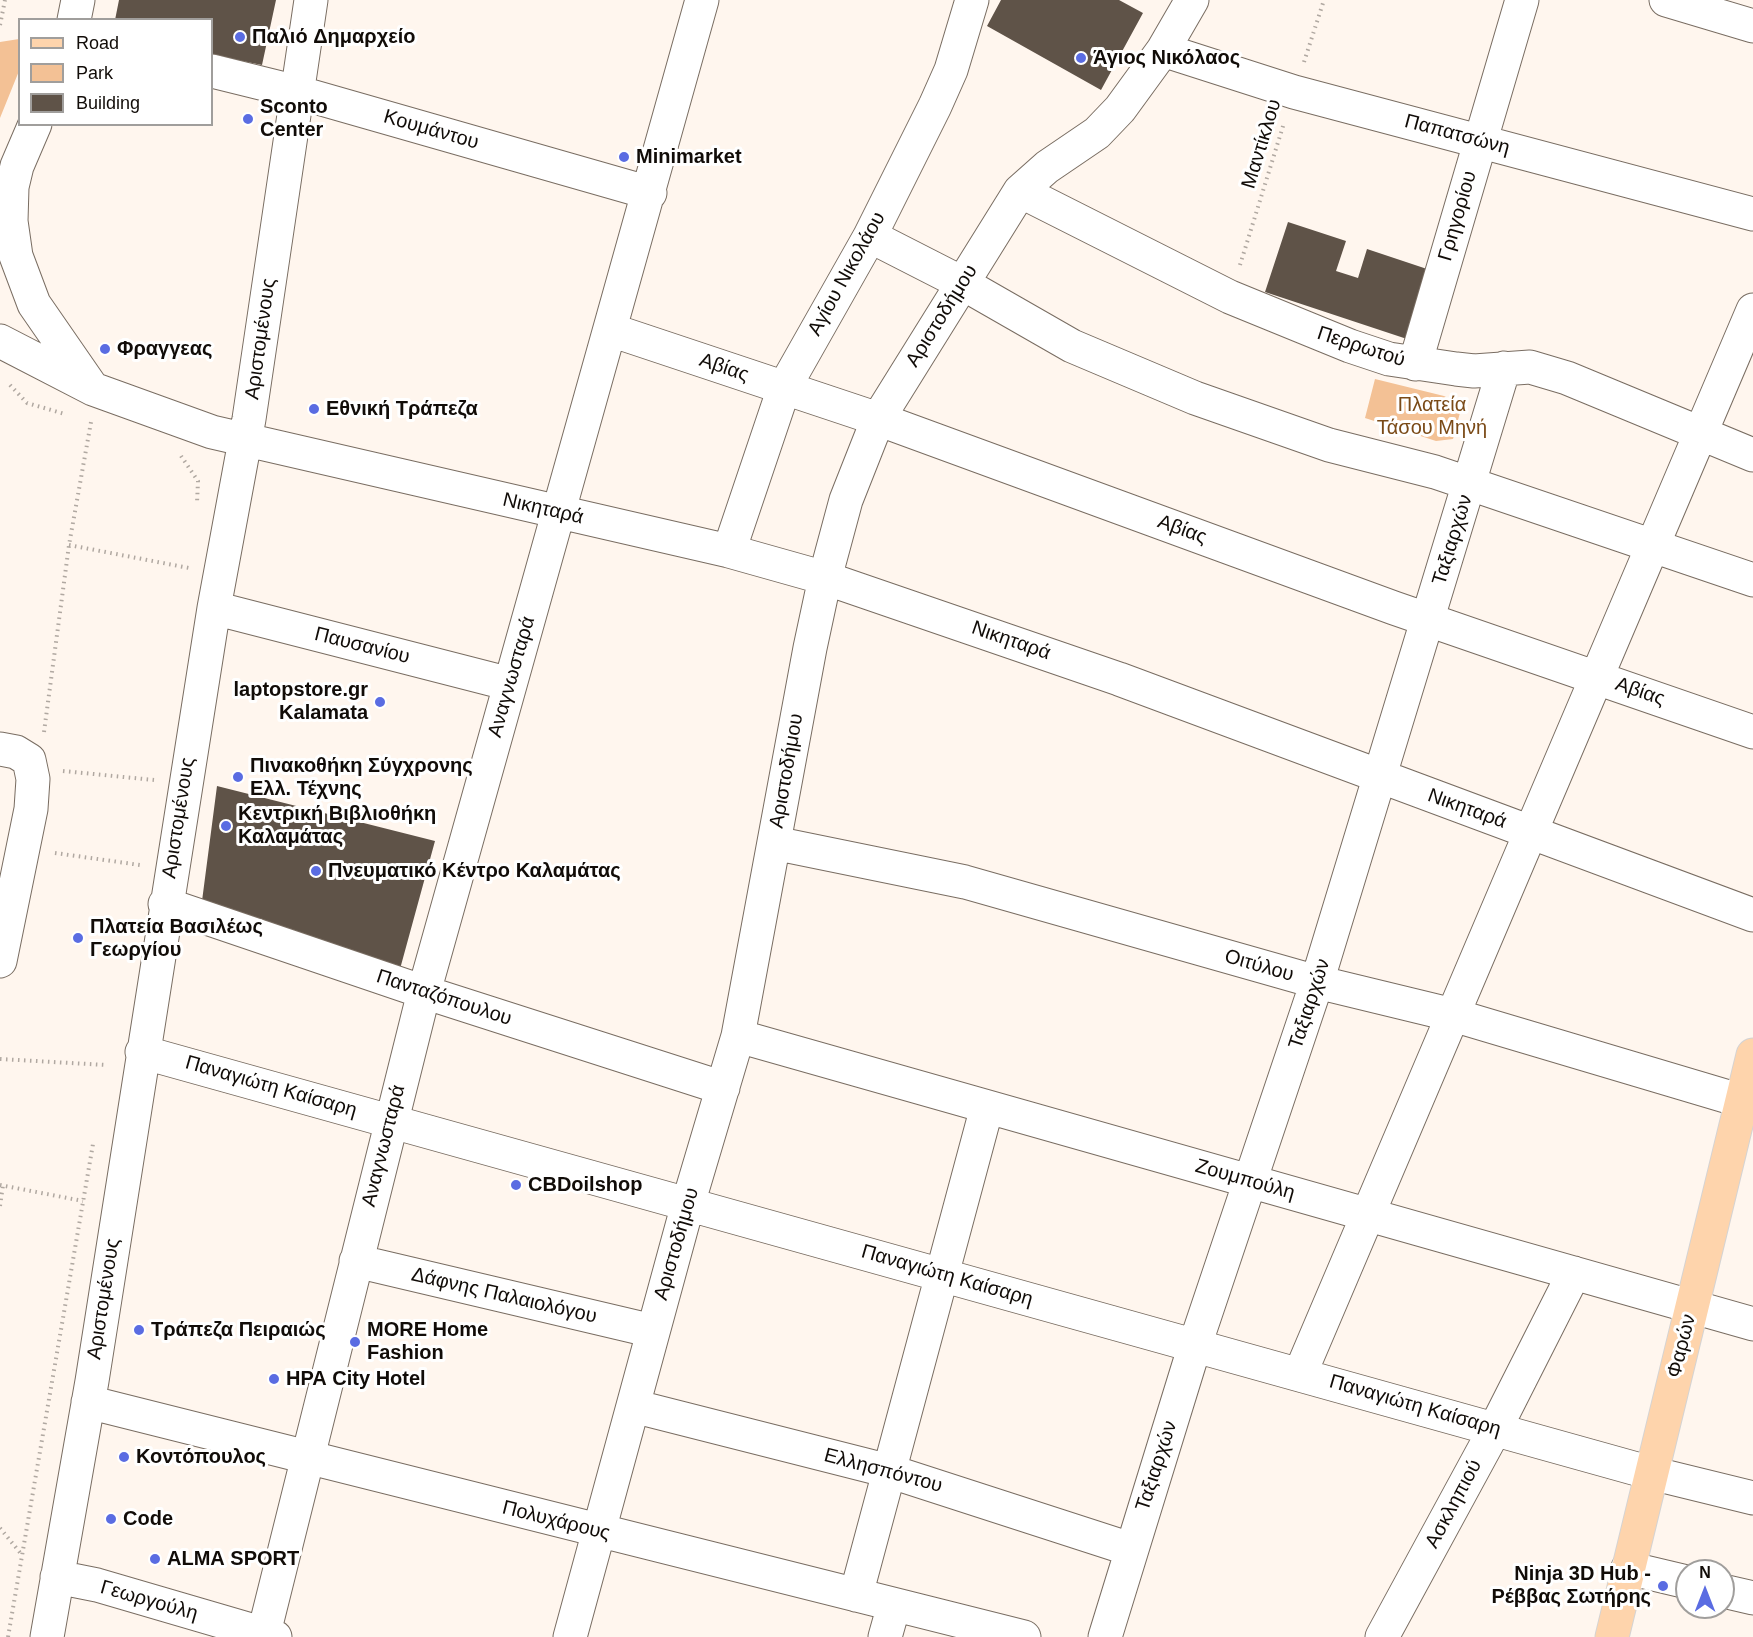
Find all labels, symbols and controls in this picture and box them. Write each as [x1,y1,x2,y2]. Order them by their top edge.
legend [18,18,213,126]
place label: Παλιό Δημαρχείο [252,25,415,49]
marker: Παλιό Δημαρχείο [233,30,247,44]
text: Road [76,33,119,53]
place label: Άγιος Νικόλαος [1093,46,1240,70]
marker: Άγιος Νικόλαος [1074,51,1088,65]
text: Park [76,63,113,83]
text: Building [76,93,140,113]
place label: Sconto Center [260,95,328,142]
street label: Μαντίκλου [1237,96,1287,192]
street label: Κουμάντου [381,105,481,155]
street label: Παπατσώνη [1402,109,1512,161]
marker: Sconto Center [241,112,255,126]
place label: Minimarket [636,145,742,169]
marker: Minimarket [617,150,631,164]
street label: Γρηγορίου [1434,168,1482,264]
street label: Αγίου Νικολάου [803,208,891,340]
street label: Αριστοδήμου [901,260,983,372]
street label: Αριστομένους [241,277,281,401]
street label: Περρωτού [1314,322,1408,372]
place label: Φραγγεας [117,337,213,361]
marker: Φραγγεας [98,342,112,356]
street label: Αβίας [696,348,752,388]
park label: Πλατεία Τάσου Μηνή [1377,393,1487,440]
place label: Εθνική Τράπεζα [326,397,478,421]
marker: Εθνική Τράπεζα [307,402,321,416]
street label: Νικηταρά [500,488,586,530]
street label: Ταξιαρχών [1428,492,1478,588]
street label: Αβίας [1154,510,1210,550]
street label: Αναγνωσταρά [483,614,541,740]
street label: Νικηταρά [968,616,1054,666]
street label: Παυσανίου [312,623,412,669]
street label: Αβίας [1612,672,1668,712]
place label: laptopstore.gr Kalamata [234,678,368,725]
marker: laptopstore.gr Kalamata [373,695,387,709]
street label: Αριστοδήμου [765,712,809,830]
place label: Πινακοθήκη Σύγχρονης Ελλ. Τέχνης [250,754,473,801]
street label: Αριστομένους [158,756,200,880]
marker: Πινακοθήκη Σύγχρονης Ελλ. Τέχνης [231,770,245,784]
street label: Νικηταρά [1424,784,1510,834]
place label: Κεντρική Βιβλιοθήκη Καλαμάτας [238,802,436,849]
marker: Κεντρική Βιβλιοθήκη Καλαμάτας [219,819,233,833]
place label: Πνευματικό Κέντρο Καλαμάτας [328,859,621,883]
marker: Πνευματικό Κέντρο Καλαμάτας [309,864,323,878]
place label: Πλατεία Βασιλέως Γεωργίου [90,915,263,962]
marker: Πλατεία Βασιλέως Γεωργίου [71,931,85,945]
street label: Οιτύλου [1222,945,1296,987]
street label: Ταξιαρχών [1284,956,1336,1052]
street label: Πανταζόπουλου [373,965,515,1031]
street label: Παναγιώτη Καίσαρη [182,1051,360,1123]
street label: Αναγνωσταρά [357,1083,411,1209]
street label: Ζουμπούλη [1192,1154,1298,1206]
place label: CBDoilshop [528,1173,642,1197]
marker: CBDoilshop [509,1178,523,1192]
street label: Αριστοδήμου [649,1185,705,1303]
street label: Αριστομένους [83,1237,125,1361]
street label: Παναγιώτη Καίσαρη [858,1240,1036,1312]
street label: Δάφνης Παλαιολόγου [409,1263,599,1329]
street label: Φαρών [1663,1312,1701,1380]
place label: Τράπεζα Πειραιώς [151,1318,326,1342]
place label: MORE Home Fashion [367,1318,488,1365]
marker: Τράπεζα Πειραιώς [132,1323,146,1337]
marker: MORE Home Fashion [348,1335,362,1349]
place label: HPA City Hotel [286,1367,426,1391]
street label: Παναγιώτη Καίσαρη [1326,1370,1504,1442]
marker: HPA City Hotel [267,1372,281,1386]
street label: Ταξιαρχών [1131,1418,1183,1514]
street label: Ελλησπόντου [821,1444,945,1498]
place label: Κοντόπουλος [136,1445,266,1469]
marker: Κοντόπουλος [117,1450,131,1464]
street label: Ασκληπιού [1421,1455,1487,1553]
street label: Πολυχάρους [500,1496,612,1546]
place label: Code [123,1507,173,1531]
marker: Code [104,1512,118,1526]
place label: ALMA SPORT [167,1547,299,1571]
marker: ALMA SPORT [148,1552,162,1566]
north arrow [1675,1559,1735,1619]
place label: Ninja 3D Hub - Ρέββας Σωτήρης [1491,1562,1651,1609]
text: N [1699,1564,1711,1581]
street label: Γεωργούλη [98,1576,200,1626]
marker: Ninja 3D Hub - Ρέββας Σωτήρης [1656,1579,1670,1593]

